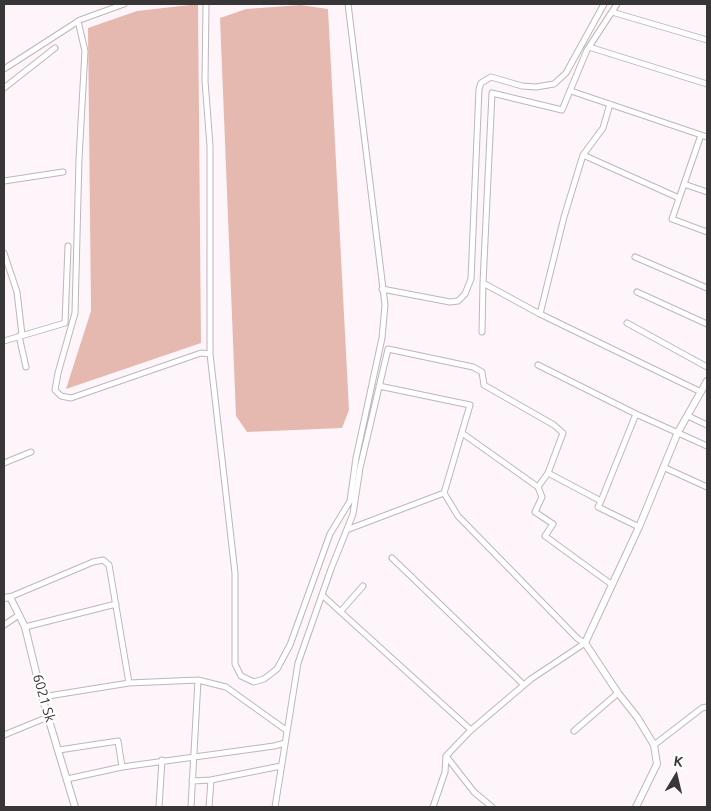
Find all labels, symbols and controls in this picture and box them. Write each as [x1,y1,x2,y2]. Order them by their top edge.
street label: 6021 Sk [29,672,59,724]
north arrow [651,751,701,801]
text: K [672,753,684,770]

